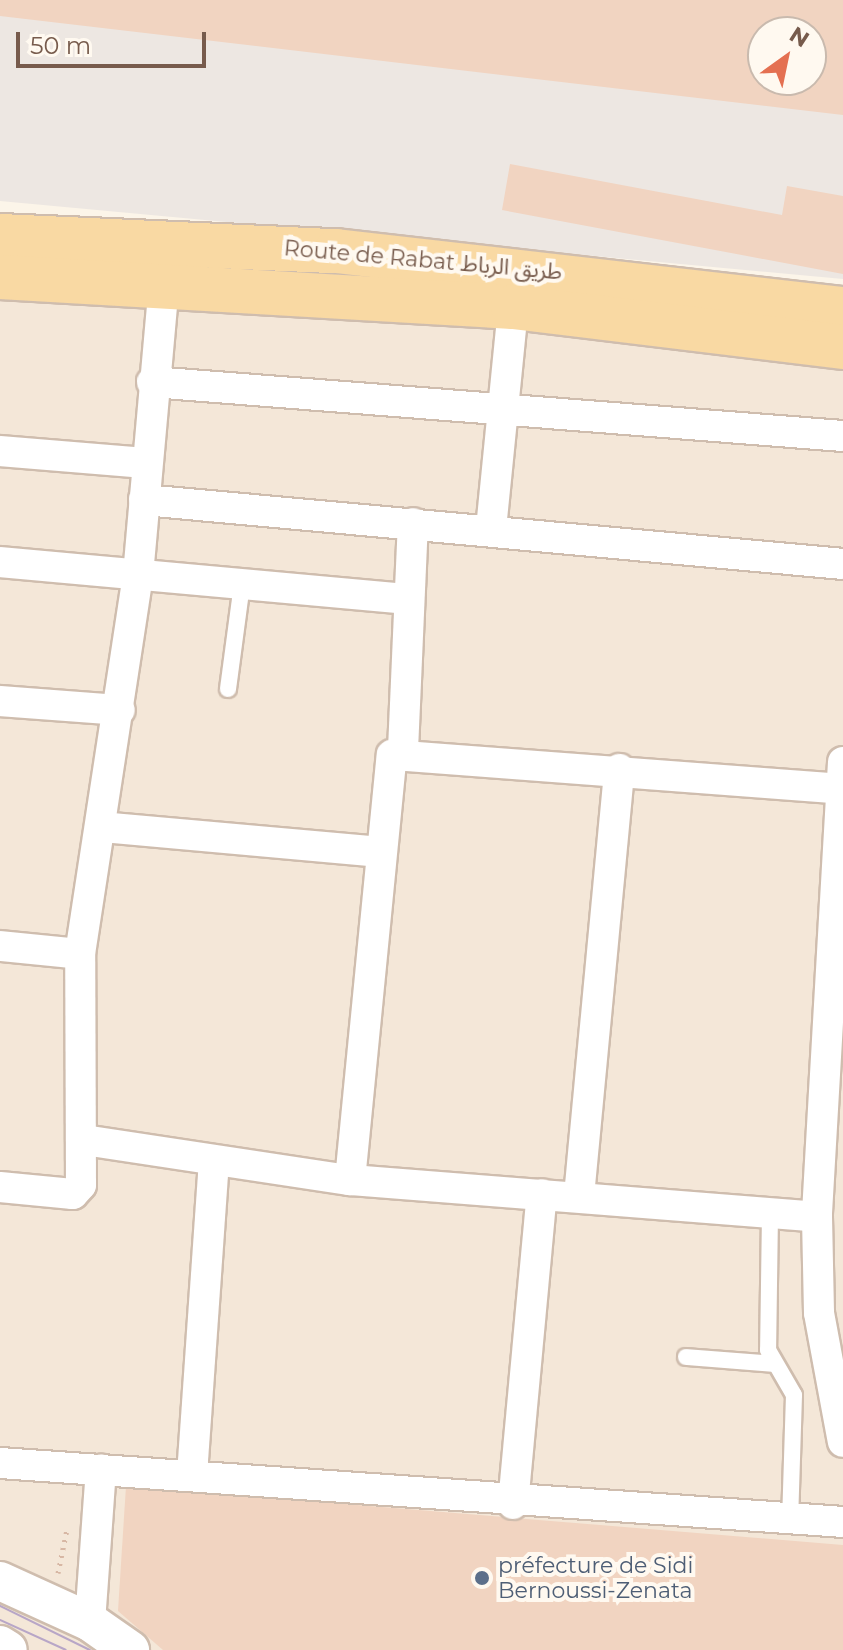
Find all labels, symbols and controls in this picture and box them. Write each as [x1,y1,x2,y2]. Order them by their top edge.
scale bar [20,16,210,66]
north arrow [747,16,827,96]
text: N [784,21,814,53]
text: 50 m [30,31,91,60]
street label: Route de Rabat طريق الرباط [283,235,563,285]
place label: préfecture de Sidi Bernoussi-Zenata [498,1552,693,1604]
marker: préfecture de Sidi Bernoussi-Zenata [473,1569,491,1587]

